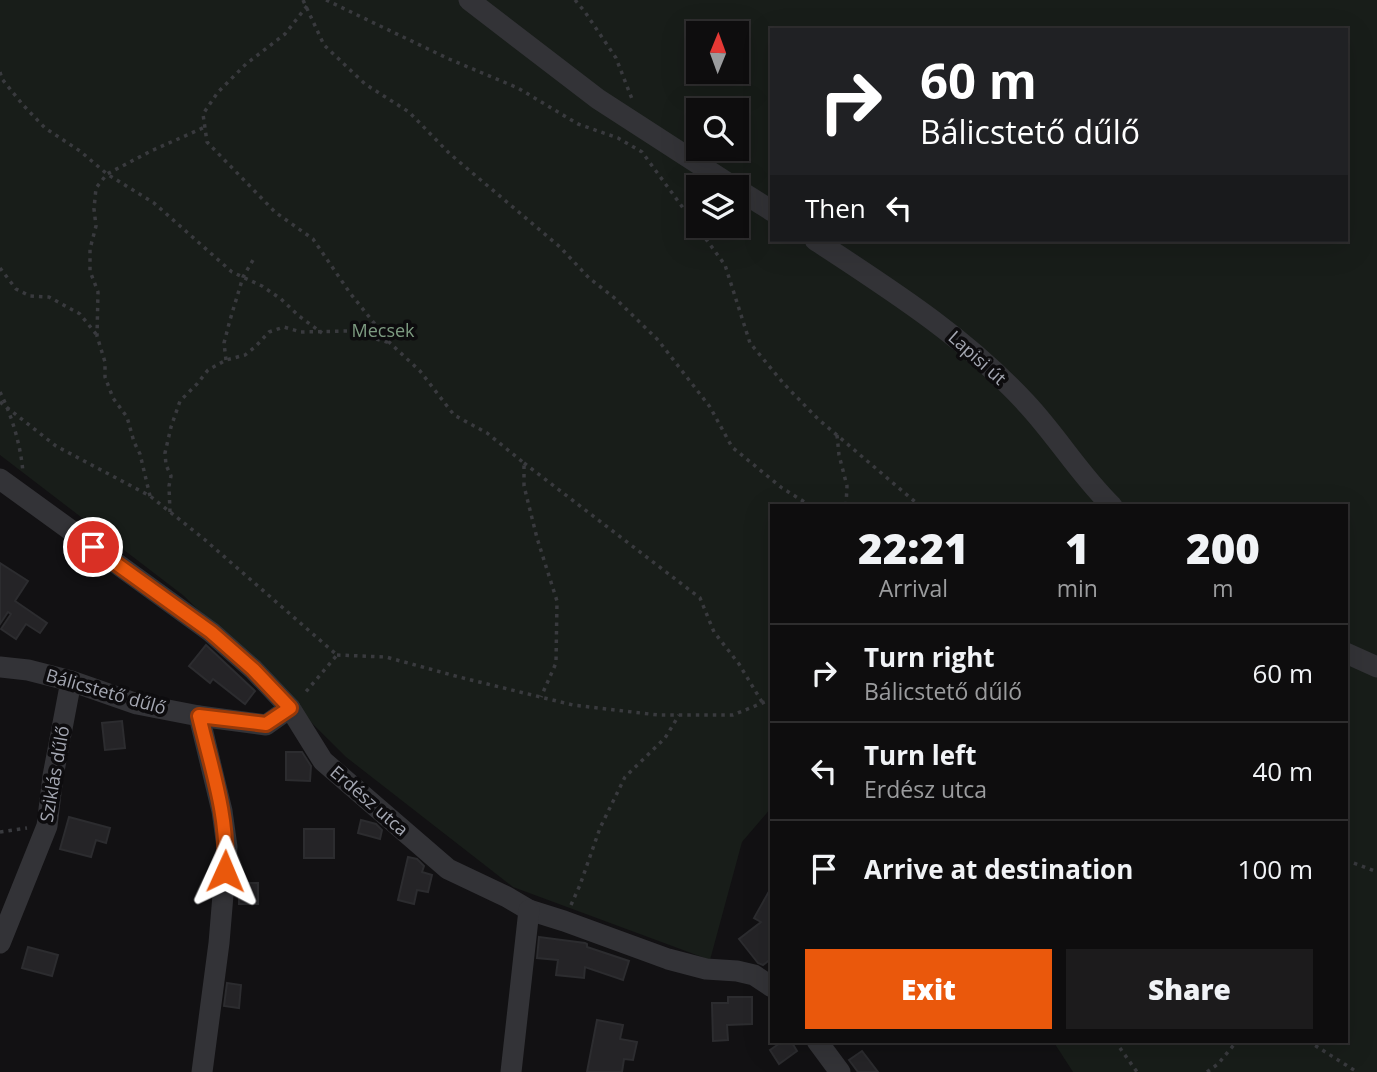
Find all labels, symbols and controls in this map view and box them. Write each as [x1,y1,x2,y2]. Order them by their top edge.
north arrow [686,21,749,84]
map controls [686,21,749,238]
text: 60 m [920,47,1037,113]
icon: right [805,56,896,147]
button: search [686,98,749,161]
text: Bálicstető dűlő [920,110,1140,153]
button: layers [686,175,749,238]
icon: left [880,189,918,227]
text: Then [805,190,866,226]
park label: Mecsek [351,318,415,342]
street label: Lapisi út [944,325,1012,390]
pin [63,517,123,577]
text: 22:21 [858,519,969,576]
text: 1 [1065,519,1090,576]
text: 200 [1186,519,1260,576]
icon: arrive [74,528,112,566]
text: Arrival [879,572,948,604]
text: min [1057,572,1098,604]
text: m [1212,572,1234,604]
text: Turn right [864,639,995,675]
icon: right [805,654,843,692]
text: 60 m [1252,655,1313,691]
street label: Bálicstető dűlő [43,662,169,720]
text: Bálicstető dűlő [864,675,1022,707]
street label: Sziklás dűlő [34,724,74,824]
text: Turn left [864,737,976,773]
icon: left [805,752,843,790]
text: 40 m [1252,753,1313,789]
street label: Erdész utca [325,760,414,841]
text: Erdész utca [864,773,987,805]
position arrow [188,834,262,908]
icon: arrive [805,850,843,888]
text: Arrive at destination [864,851,1133,887]
text: 100 m [1238,851,1313,887]
button: Exit [805,949,1052,1029]
button: Share [1066,949,1313,1029]

